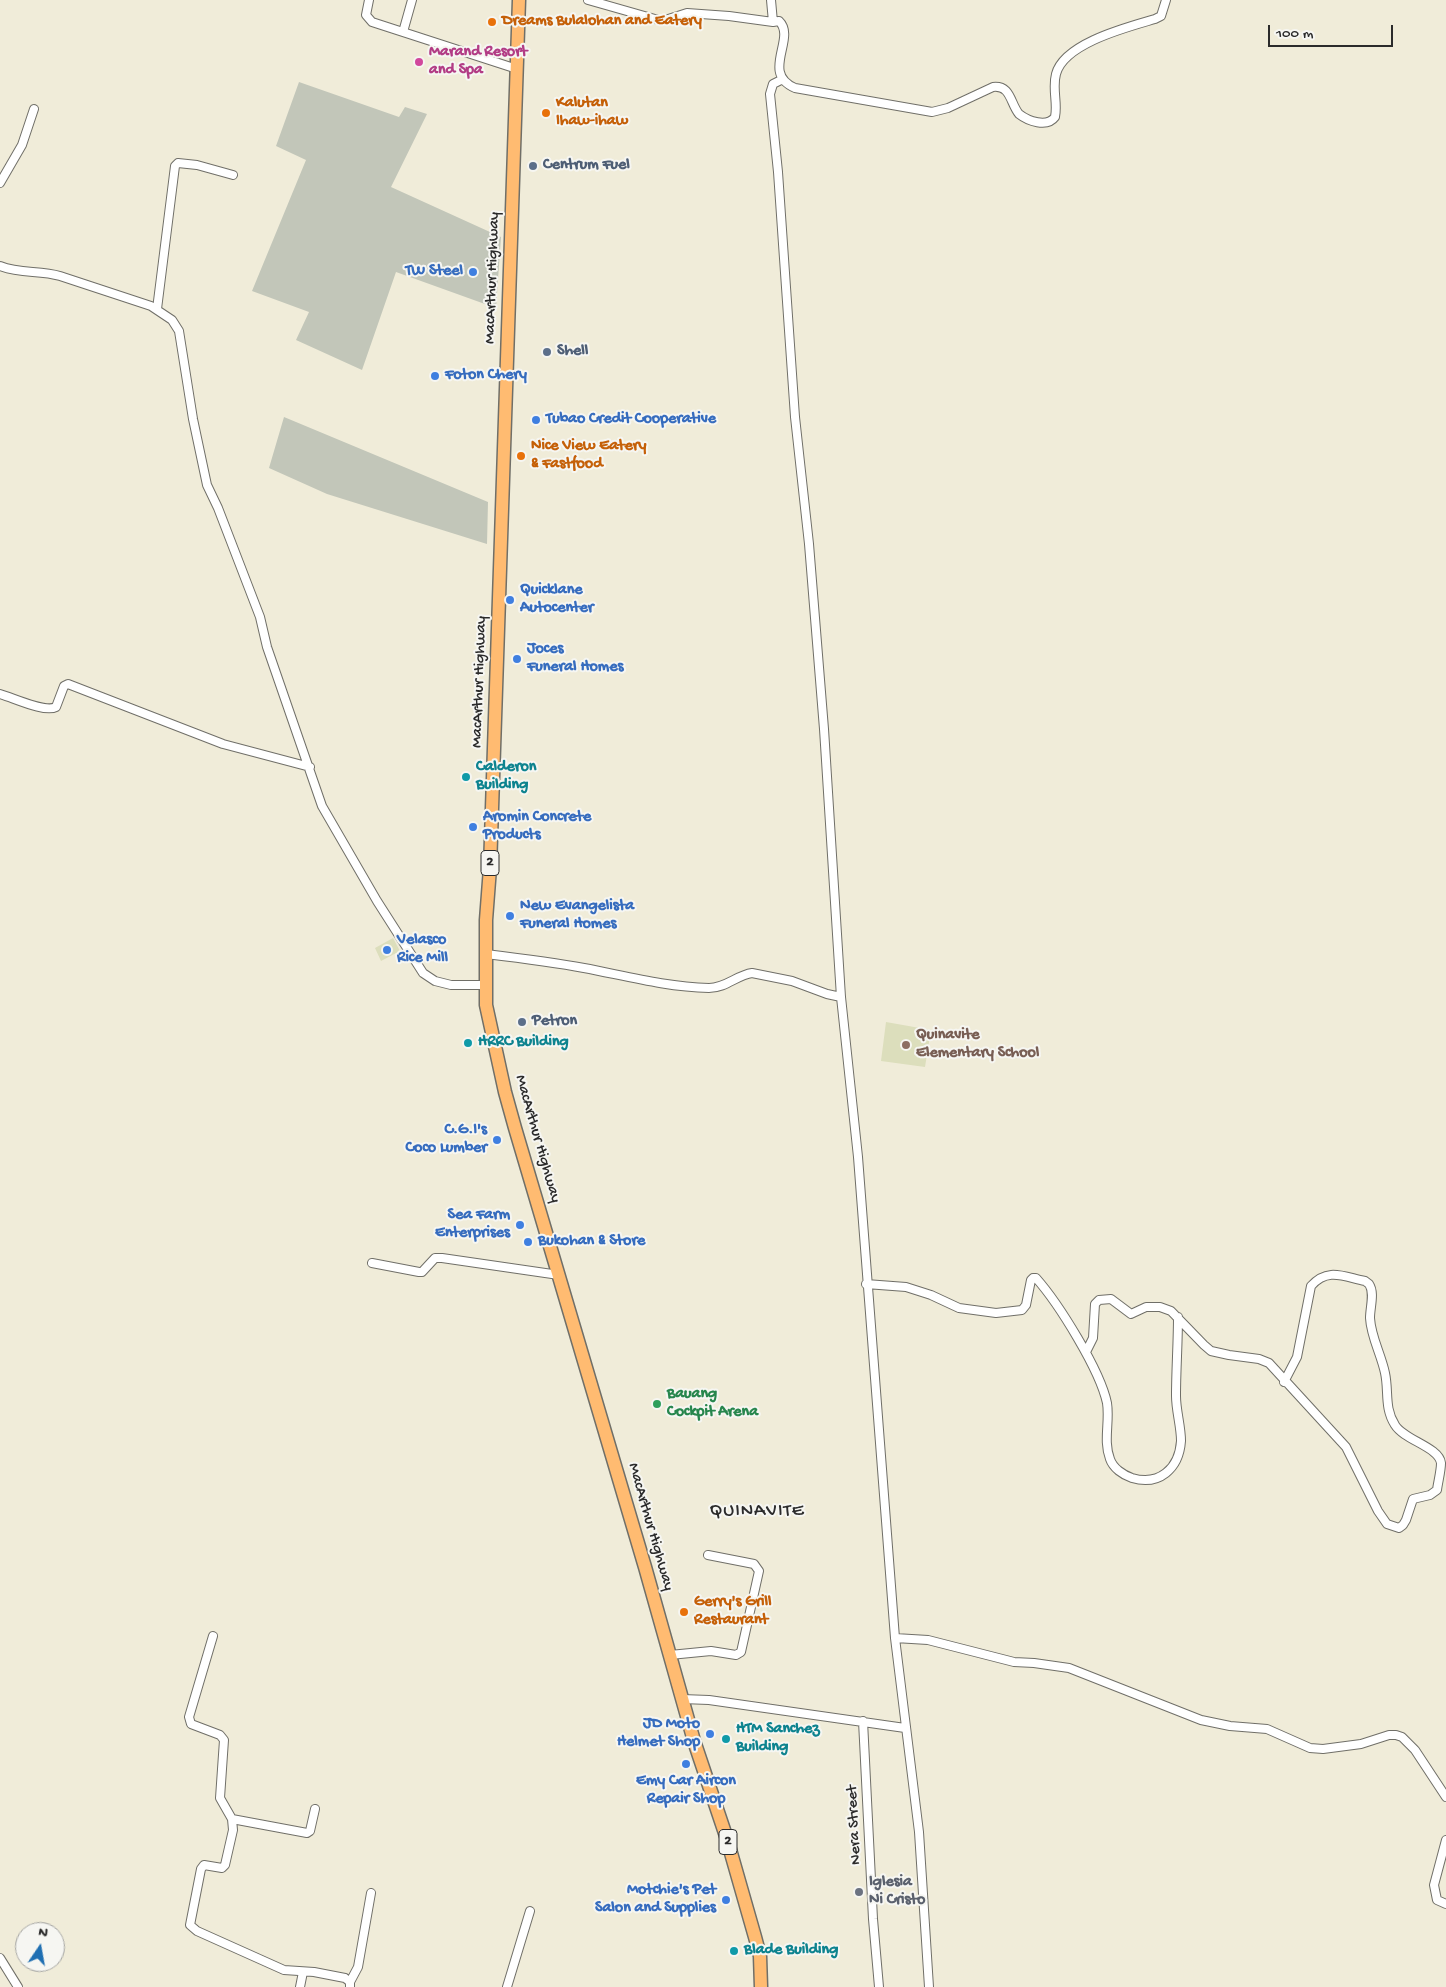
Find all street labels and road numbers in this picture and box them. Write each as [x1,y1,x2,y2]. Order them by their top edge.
street label: MacArthur Highway [481,212,505,344]
street label: MacArthur Highway [468,616,492,748]
road number: 2 [481,850,499,876]
street label: MacArthur Highway [510,1073,564,1205]
street label: MacArthur Highway [623,1461,677,1593]
street label: Nera Street [843,1785,867,1865]
road number: 2 [719,1830,737,1854]

